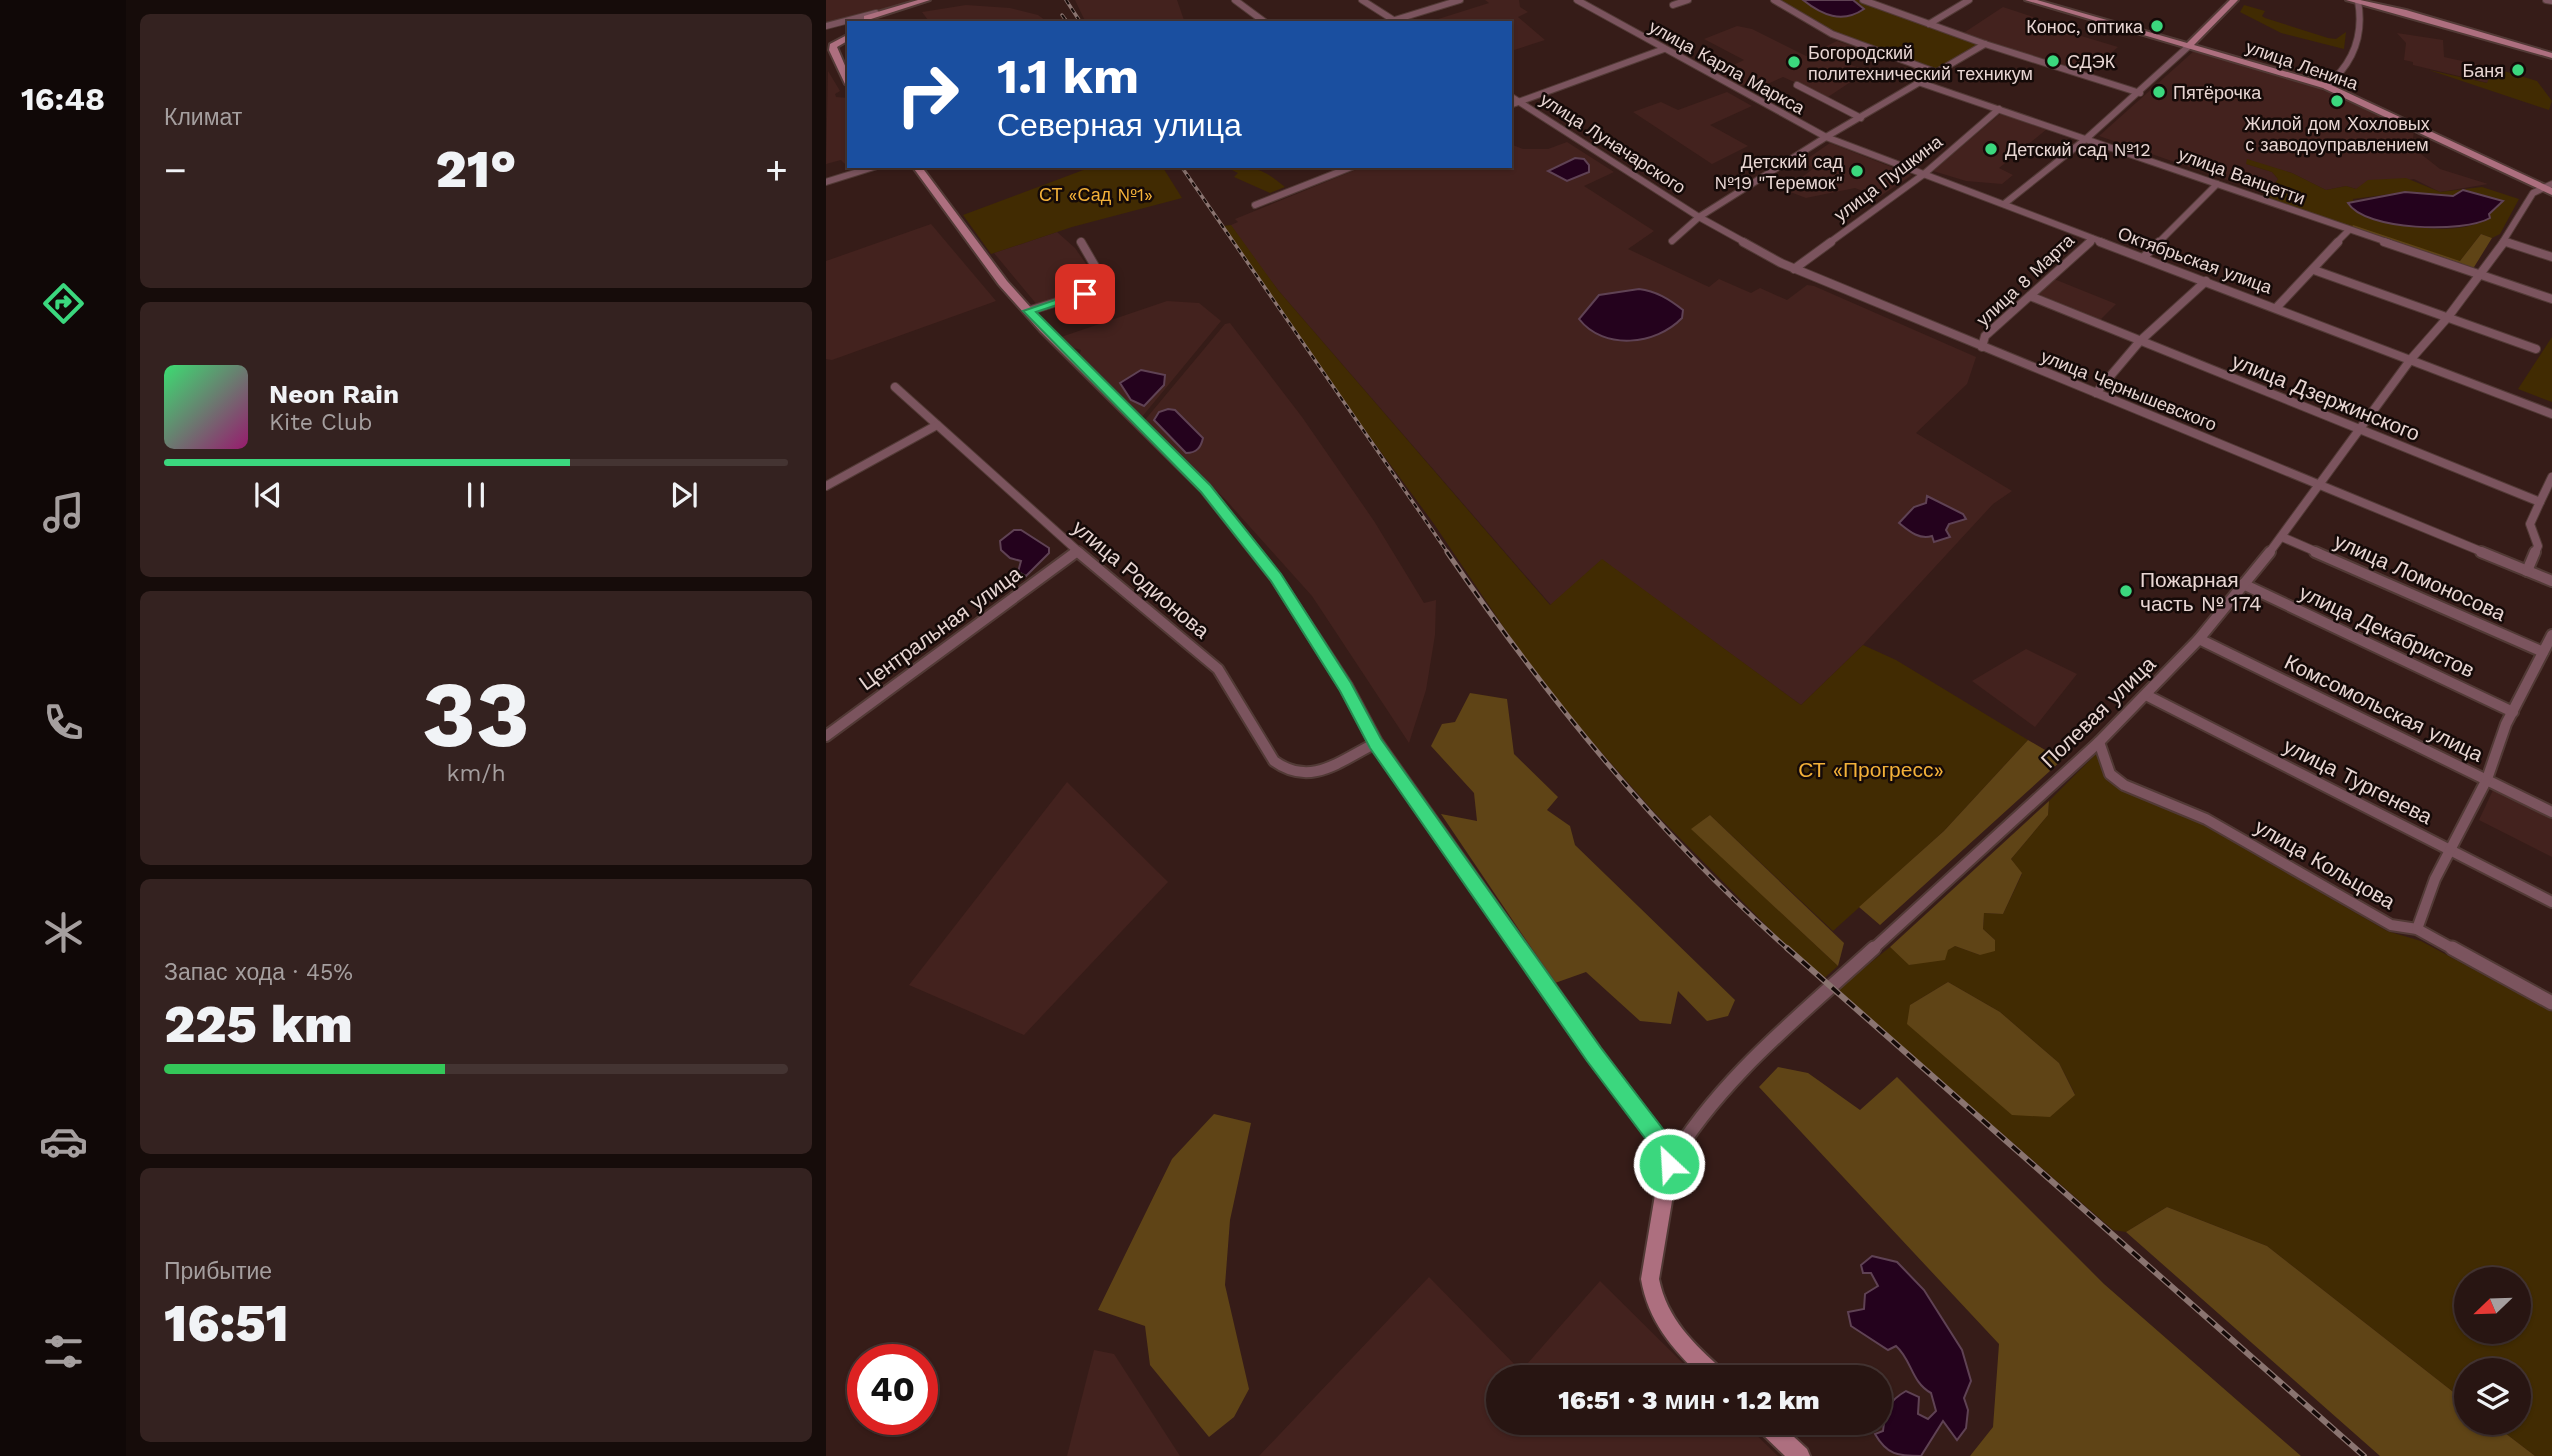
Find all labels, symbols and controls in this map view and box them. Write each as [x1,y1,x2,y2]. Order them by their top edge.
street label: улица Карла Маркса [1646,16,1809,119]
place label: Конос, оптика [2026,16,2144,37]
marker: Конос, оптика [2149,18,2165,34]
street label: улица Ленина [2243,36,2362,94]
place label: Богородский политехнический техникум [1808,42,2033,84]
text: 1.1 km [997,47,1139,105]
icon: right [882,49,973,140]
place label: СДЭК [2067,51,2116,72]
marker: СДЭК [2045,53,2061,69]
marker: Богородский политехнический техникум [1786,54,1802,70]
place label: Баня [2462,60,2504,81]
marker: Баня [2510,62,2526,78]
text: 16:48 [21,80,105,118]
place label: Пятёрочка [2173,82,2262,103]
marker: Пятёрочка [2151,84,2167,100]
street label: улица Луначарского [1536,88,1690,198]
marker: Жилой дом Хохловых с заводоуправлением [2329,93,2345,109]
text: Климат [164,104,242,131]
text: Северная улица [997,106,1242,144]
place label: Жилой дом Хохловых с заводоуправлением [2244,113,2430,155]
street label: улица Пушкина [1830,130,1947,225]
text: 21° [436,139,516,200]
place label: Детский сад №12 [2005,139,2151,160]
marker: Детский сад №12 [1983,141,1999,157]
street label: улица Ванцетти [2176,143,2308,209]
text: − [164,148,187,192]
text: + [765,148,788,192]
place label: Детский сад №19 "Теремок" [1714,151,1843,193]
marker: Детский сад №19 "Теремок" [1849,163,1865,179]
park label: СТ «Сад №1» [1039,184,1153,205]
street label: Октябрьская улица [2115,222,2276,298]
street label: улица 8 Марта [1972,229,2079,331]
pin [1055,264,1115,324]
icon: arrive [1066,275,1104,313]
icon: directions [39,279,88,328]
street label: улица Чернышевского [2038,345,2220,435]
street label: улица Дзержинского [2228,348,2424,446]
text: Neon Rain [269,379,399,409]
text: Kite Club [269,409,372,436]
icon: previous [249,476,287,514]
icon: pause [457,476,495,514]
icon: next [665,476,703,514]
icon: music [39,488,88,537]
street label: улица Родионова [1068,515,1215,644]
street label: улица Ломоносова [2331,528,2510,626]
street label: Центральная улица [854,561,1026,695]
place label: Пожарная часть № 174 [2140,567,2262,616]
street label: улица Декабристов [2295,579,2479,683]
marker: Пожарная часть № 174 [2118,583,2134,599]
street label: Комсомольская улица [2281,649,2488,767]
street label: Полевая улица [2036,651,2161,773]
text: 33 [422,661,530,768]
icon: phone [39,698,88,747]
street label: улица Тургенева [2280,733,2437,829]
park label: СТ «Прогресс» [1798,757,1944,782]
text: km/h [446,760,506,787]
street label: улица Кольцова [2251,814,2400,914]
icon: climate [39,908,88,957]
text: Запас хода · 45% [164,959,353,986]
text: 225 km [164,994,353,1055]
icon: car [39,1117,88,1166]
position arrow [1632,1127,1706,1201]
text: Прибытие [164,1258,272,1285]
north arrow [2454,1267,2530,1344]
map controls [2454,1267,2531,1435]
text: 16:51 [164,1293,289,1354]
icon: filters [39,1327,88,1376]
speed limit sign: 40 [847,1344,938,1435]
button: layers [2454,1358,2531,1435]
text: 16:51 · 3 мин · 1.2 km [1558,1385,1820,1415]

